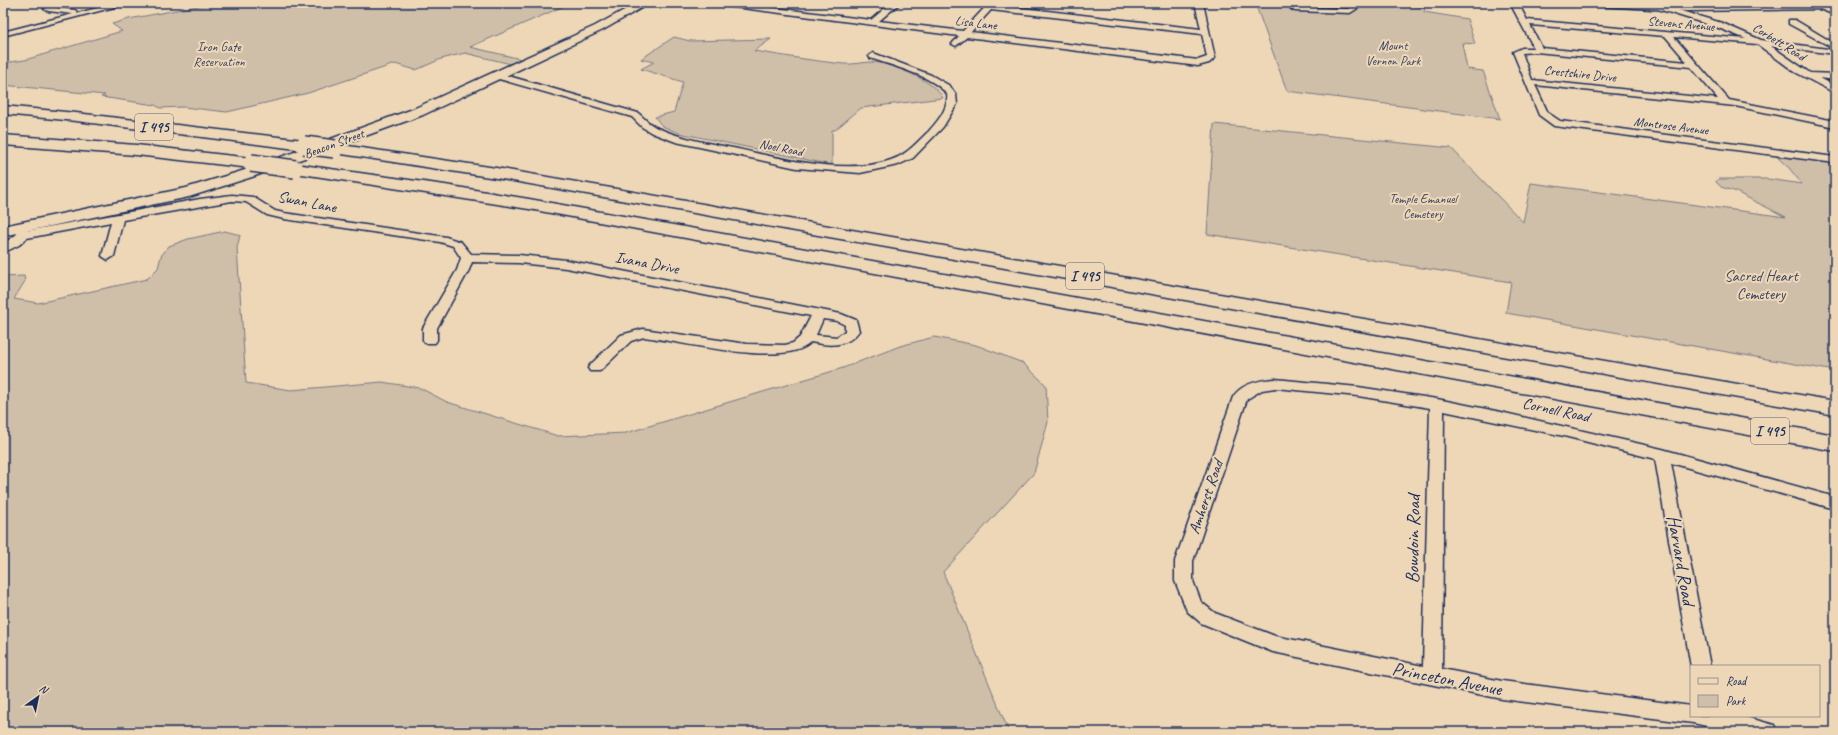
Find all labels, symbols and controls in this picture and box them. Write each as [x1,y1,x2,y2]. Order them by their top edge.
street label: Lisa Lane [954,13,999,34]
street label: Stevens Avenue [1647,13,1716,35]
street label: Corbett Road [1750,20,1810,65]
park label: Mount Vernon Park [1366,38,1422,69]
park label: Iron Gate Reservation [193,39,245,70]
street label: Crestshire Drive [1543,62,1617,86]
street label: Montrose Avenue [1633,113,1710,139]
road number: I 495 [135,114,173,140]
street label: Beacon Street [302,125,368,162]
street label: Noel Road [758,136,806,160]
street label: Swan Lane [276,187,340,218]
park label: Temple Emanuel Cemetery [1389,191,1459,222]
street label: Ivana Drive [614,247,682,279]
road number: I 495 [1066,263,1104,289]
park label: Sacred Heart Cemetery [1724,266,1800,304]
street label: Cornell Road [1521,393,1594,427]
road number: I 495 [1751,418,1789,444]
street label: Amherst Road [1184,455,1229,537]
street label: Bowdoin Road [1400,491,1426,584]
street label: Harvard Road [1661,513,1701,610]
street label: Princeton Avenue [1390,657,1506,702]
legend [1690,665,1820,717]
text: Road [1726,673,1748,689]
north arrow [18,677,58,717]
text: N [37,681,52,698]
text: Park [1726,693,1747,709]

